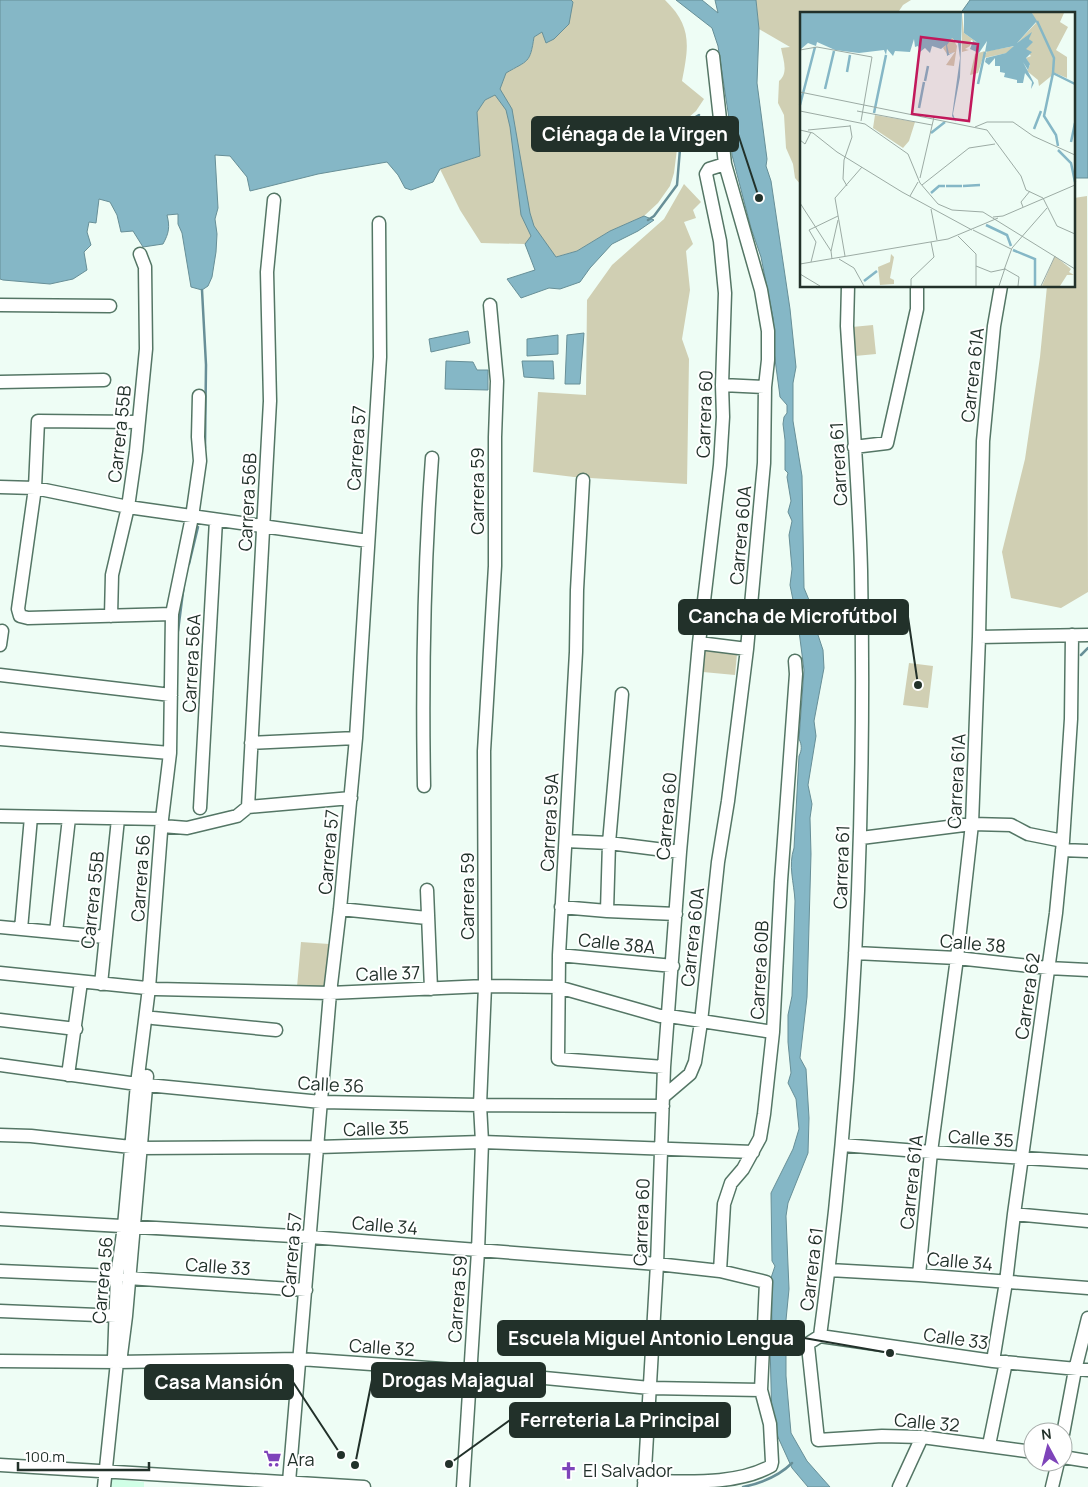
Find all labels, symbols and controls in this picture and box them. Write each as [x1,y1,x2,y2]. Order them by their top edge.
inset map [800,12,1076,288]
callout: Ciénaga de la Virgen [532,117,738,151]
text: Ciénaga de la Virgen [542,121,728,147]
street label: Carrera 61A [955,326,989,424]
street label: Carrera 60 [690,370,718,458]
street label: Carrera 55B [102,384,136,484]
street label: Carrera 57 [341,405,371,491]
street label: Carrera 61 [824,421,852,507]
street label: Carrera 59 [465,447,489,535]
street label: Carrera 56B [232,452,262,552]
street label: Carrera 60A [724,484,756,586]
callout: Cancha de Microfútbol [679,600,908,634]
text: Cancha de Microfútbol [689,603,897,629]
street label: Carrera 56A [176,612,206,713]
street label: Carrera 61A [942,732,971,829]
street label: Carrera 59A [534,771,564,872]
street label: Carrera 60 [650,771,682,861]
street label: Carrera 57 [312,808,344,896]
street label: Carrera 61 [828,825,854,909]
street label: Carrera 56 [125,834,155,922]
street label: Carrera 55B [75,850,109,950]
street label: Carrera 59 [455,852,479,940]
street label: Carrera 60A [675,886,709,988]
street label: Carrera 60B [744,920,774,1020]
street label: Calle 38A [577,927,657,959]
street label: Calle 38 [939,928,1007,958]
street label: Carrera 62 [1009,951,1045,1041]
street label: Calle 37 [355,960,421,986]
street label: Calle 36 [297,1070,365,1098]
street label: Calle 35 [343,1115,409,1141]
street label: Calle 35 [947,1124,1015,1152]
street label: Carrera 61A [894,1133,928,1231]
street label: Carrera 60 [627,1178,655,1266]
street label: Calle 34 [351,1210,419,1240]
street label: Carrera 57 [275,1211,307,1299]
street label: Carrera 61 [794,1226,828,1312]
street label: Carrera 56 [86,1235,118,1325]
street label: Calle 34 [926,1246,994,1276]
street label: Calle 33 [185,1252,251,1280]
street label: Carrera 59 [442,1255,472,1343]
callout: Escuela Miguel Antonio Lengua [498,1321,804,1355]
street label: Calle 33 [922,1322,990,1354]
text: Escuela Miguel Antonio Lengua [508,1325,794,1351]
street label: Calle 32 [348,1333,416,1361]
callout: Drogas Majagual [372,1363,545,1397]
callout: Casa Mansión [145,1365,293,1399]
text: Drogas Majagual [382,1367,534,1393]
text: Casa Mansión [155,1369,283,1395]
callout: Ferreteria La Principal [510,1403,730,1437]
text: Ferreteria La Principal [520,1407,720,1433]
street label: Calle 32 [893,1407,961,1437]
north arrow [1023,1422,1073,1472]
text: N [1040,1424,1053,1444]
scale bar [18,1440,149,1472]
text: 100 m [25,1446,65,1467]
place label: Ara [287,1447,315,1471]
supermarket icon: Ara [263,1449,283,1469]
place label: El Salvador [583,1458,673,1482]
church icon: El Salvador [559,1460,579,1480]

